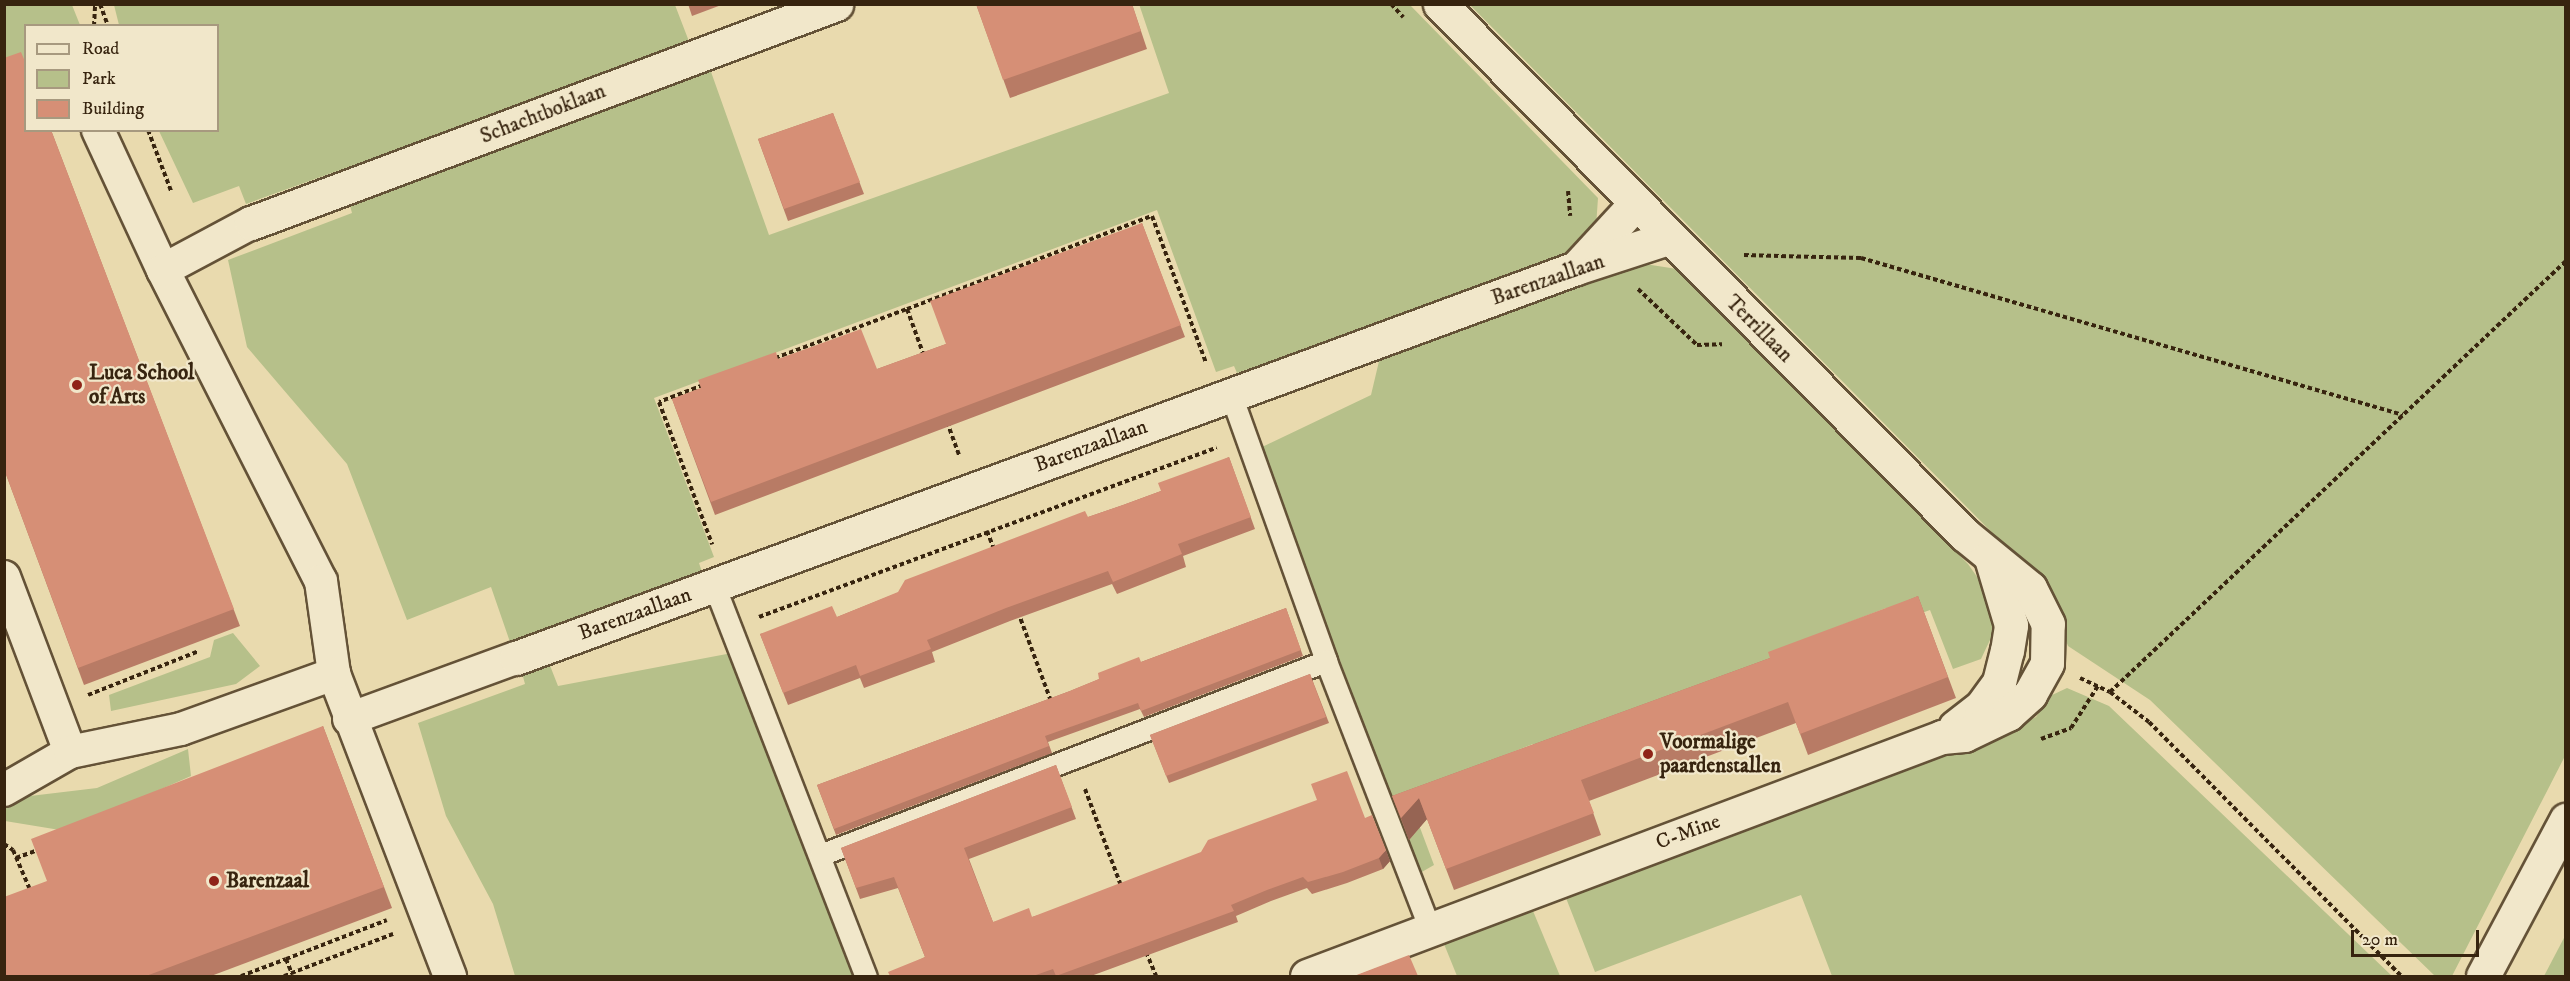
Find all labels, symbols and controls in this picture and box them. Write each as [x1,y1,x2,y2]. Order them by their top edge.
legend [24,24,219,132]
text: Road [82,38,119,60]
text: Park [82,68,116,90]
street label: Schachtboklaan [477,79,609,149]
text: Building [82,98,144,120]
street label: Barenzaallaan [1488,249,1608,311]
street label: Terrillaan [1720,290,1798,368]
place label: Luca School of Arts [89,360,194,410]
marker: Luca School of Arts [70,378,84,392]
street label: Barenzaallaan [1031,414,1151,478]
street label: Barenzaallaan [575,582,695,646]
place label: Voormalige paardenstallen [1660,729,1781,779]
marker: Voormalige paardenstallen [1641,747,1655,761]
street label: C-Mine [1652,809,1724,855]
place label: Barenzaal [226,868,309,894]
marker: Barenzaal [207,874,221,888]
scale bar [2354,918,2482,956]
text: 20 m [2362,929,2398,951]

